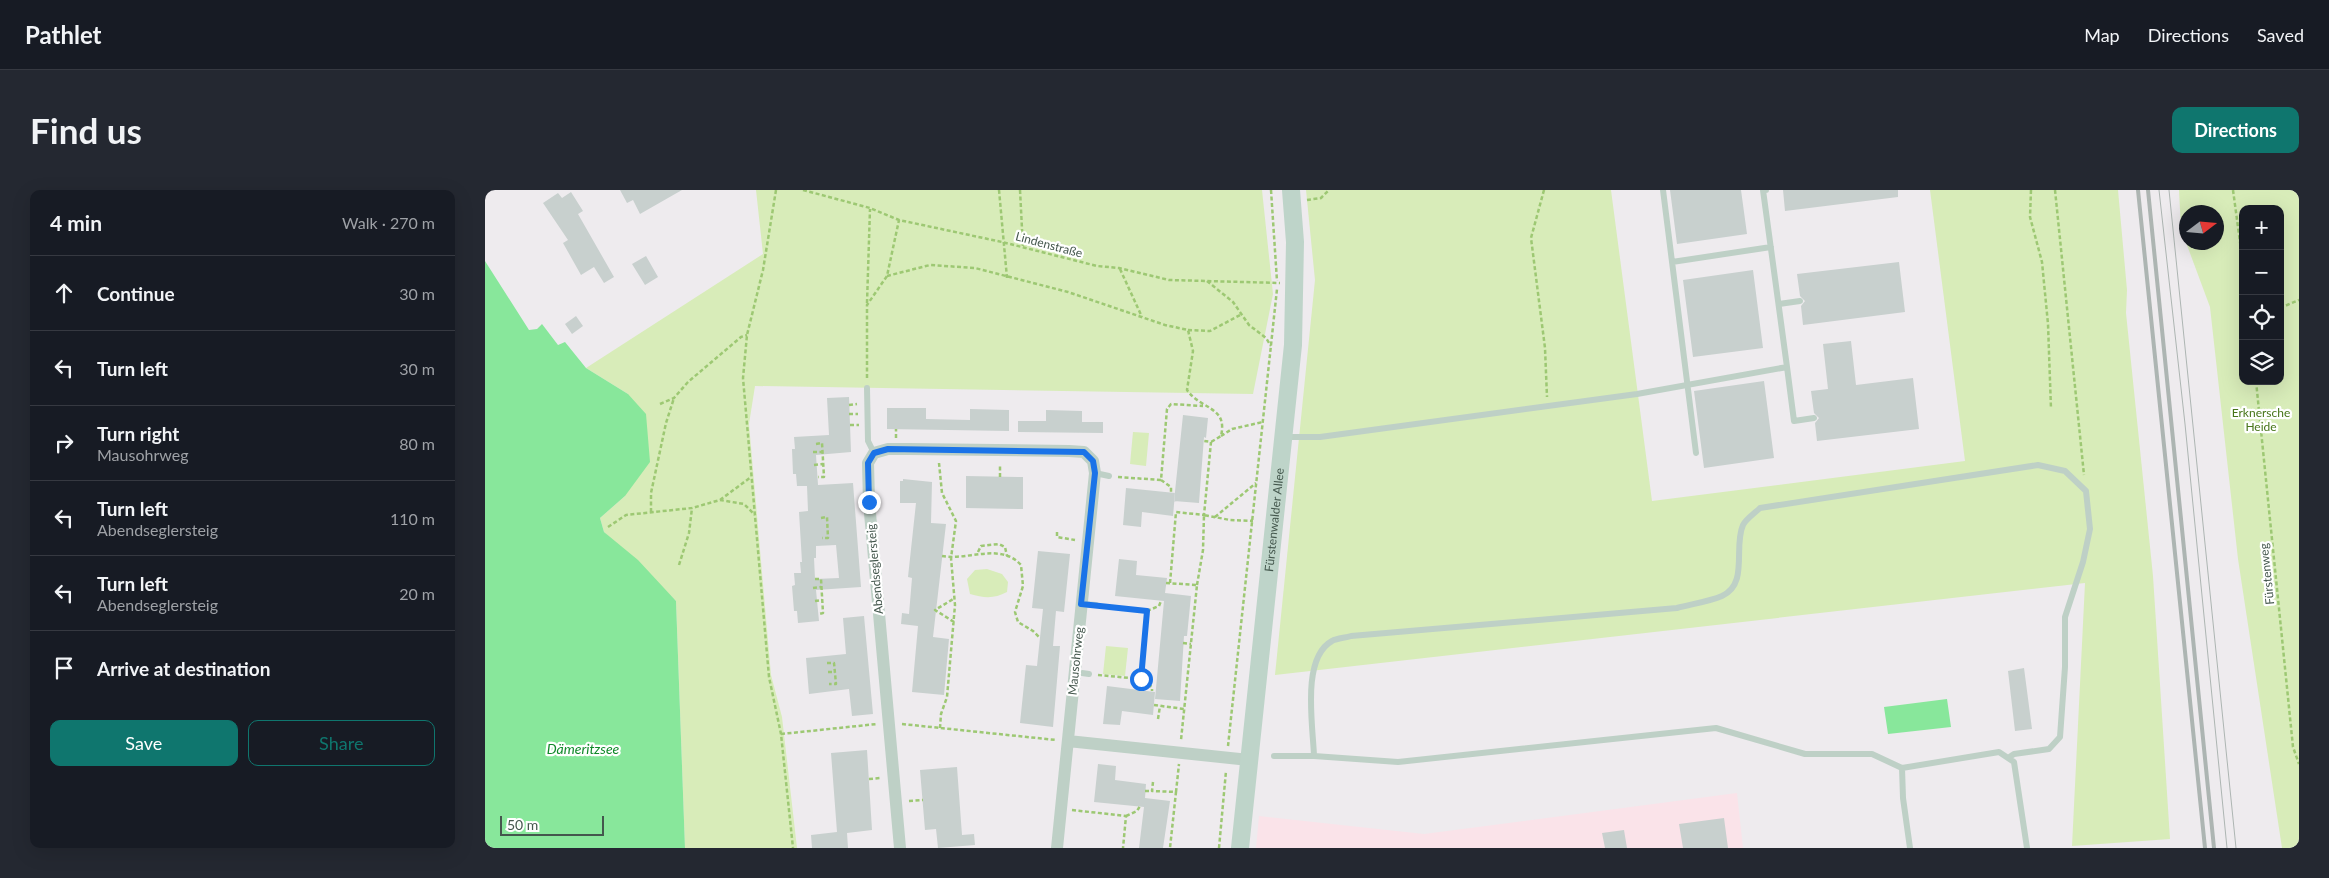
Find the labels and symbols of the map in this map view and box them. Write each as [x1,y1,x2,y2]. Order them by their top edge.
north arrow [2179,205,2224,250]
street label: Lindenstraße [1014,228,1084,261]
park label: Erknersche Heide [2232,405,2290,434]
street label: Fürstenwalder Allee [1261,467,1287,572]
route end [858,491,881,514]
street label: Abendseglersteig [863,523,886,615]
street label: Fürstenweg [2256,543,2277,606]
street label: Mausohrweg [1064,626,1087,696]
route start [1130,668,1153,691]
water label: Dämeritzsee [547,740,620,757]
scale bar [500,813,604,836]

